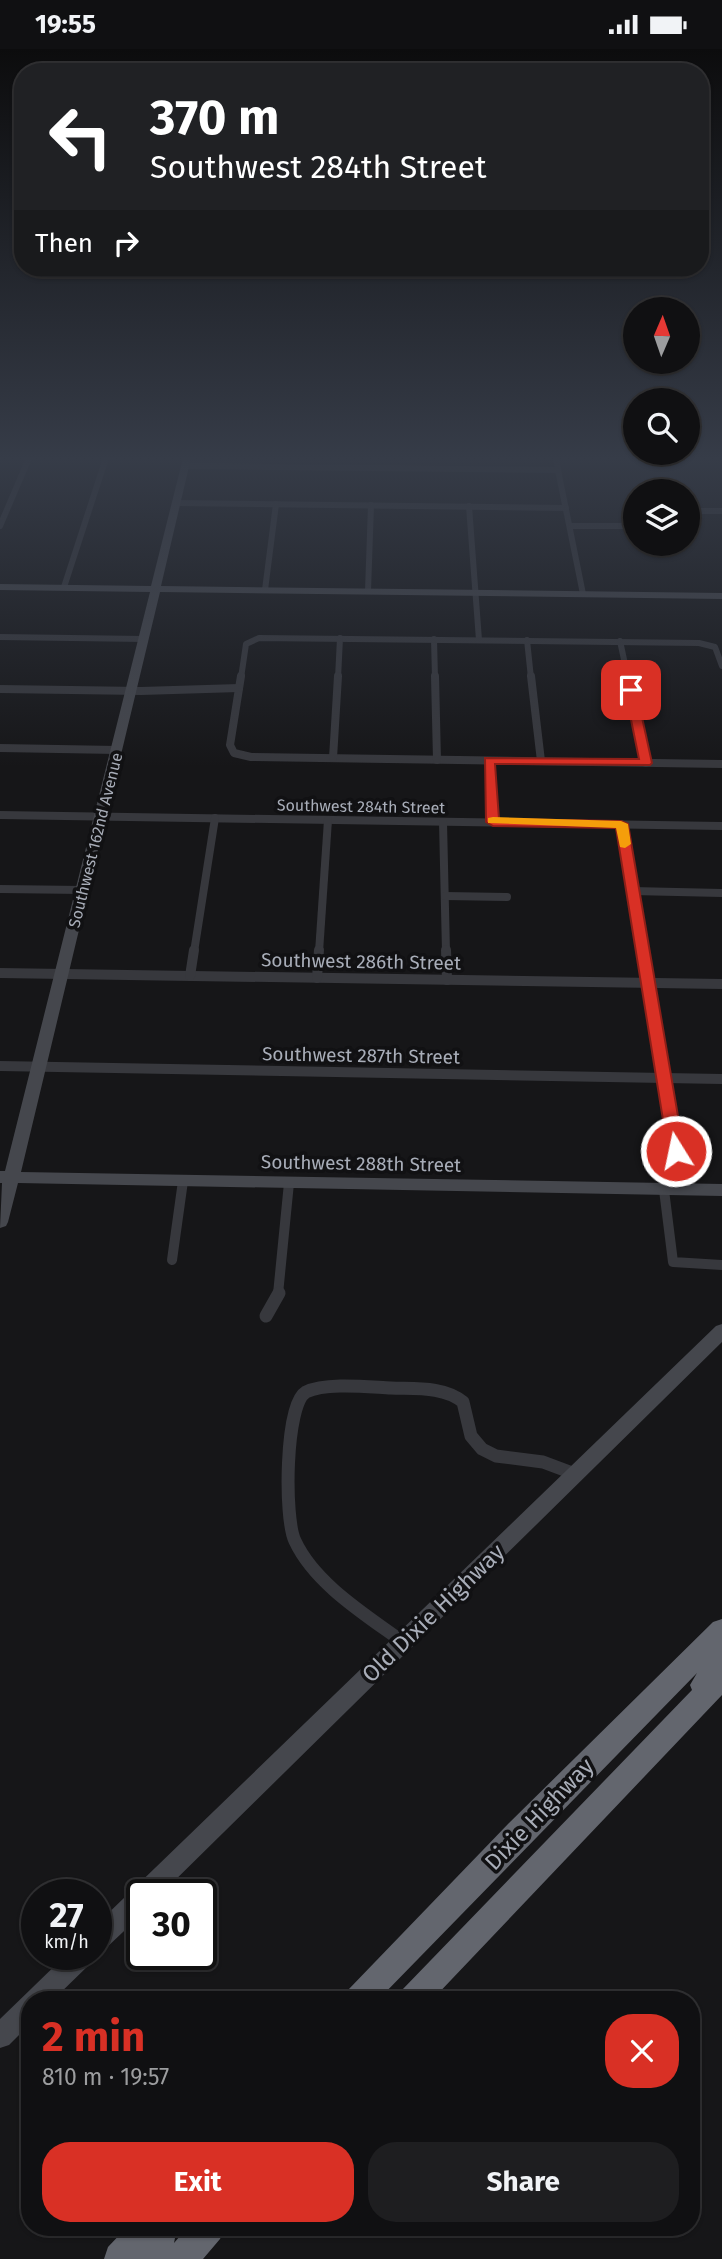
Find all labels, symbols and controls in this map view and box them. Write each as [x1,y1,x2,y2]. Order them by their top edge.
text: 19:55 [35,9,96,40]
text: 370 m [150,88,279,147]
icon: left [35,91,126,182]
text: Southwest 284th Street [150,148,487,186]
icon: right [107,224,145,262]
text: Then [35,228,93,259]
north arrow [623,297,700,375]
map controls [623,297,700,556]
button: search [623,388,700,465]
button: layers [623,479,700,556]
pin [601,660,661,720]
icon: arrive [612,671,650,709]
street label: Southwest 162nd Avenue [65,751,126,930]
street label: Southwest 284th Street [277,796,445,817]
street label: Southwest 286th Street [261,948,461,975]
street label: Southwest 287th Street [262,1042,460,1069]
position arrow [639,1114,713,1188]
street label: Southwest 288th Street [261,1150,461,1177]
street label: Old Dixie Highway [356,1537,511,1688]
street label: Dixie Highway [479,1752,600,1876]
speed limit sign: 30 [126,1879,217,1970]
text: 27 [49,1894,84,1936]
text: km/h [44,1931,89,1953]
text: 2 min [42,2012,145,2062]
button: close [605,2014,679,2088]
text: 810 m · 19:57 [42,2063,169,2091]
button: Exit [42,2142,354,2222]
button: Share [368,2142,679,2222]

